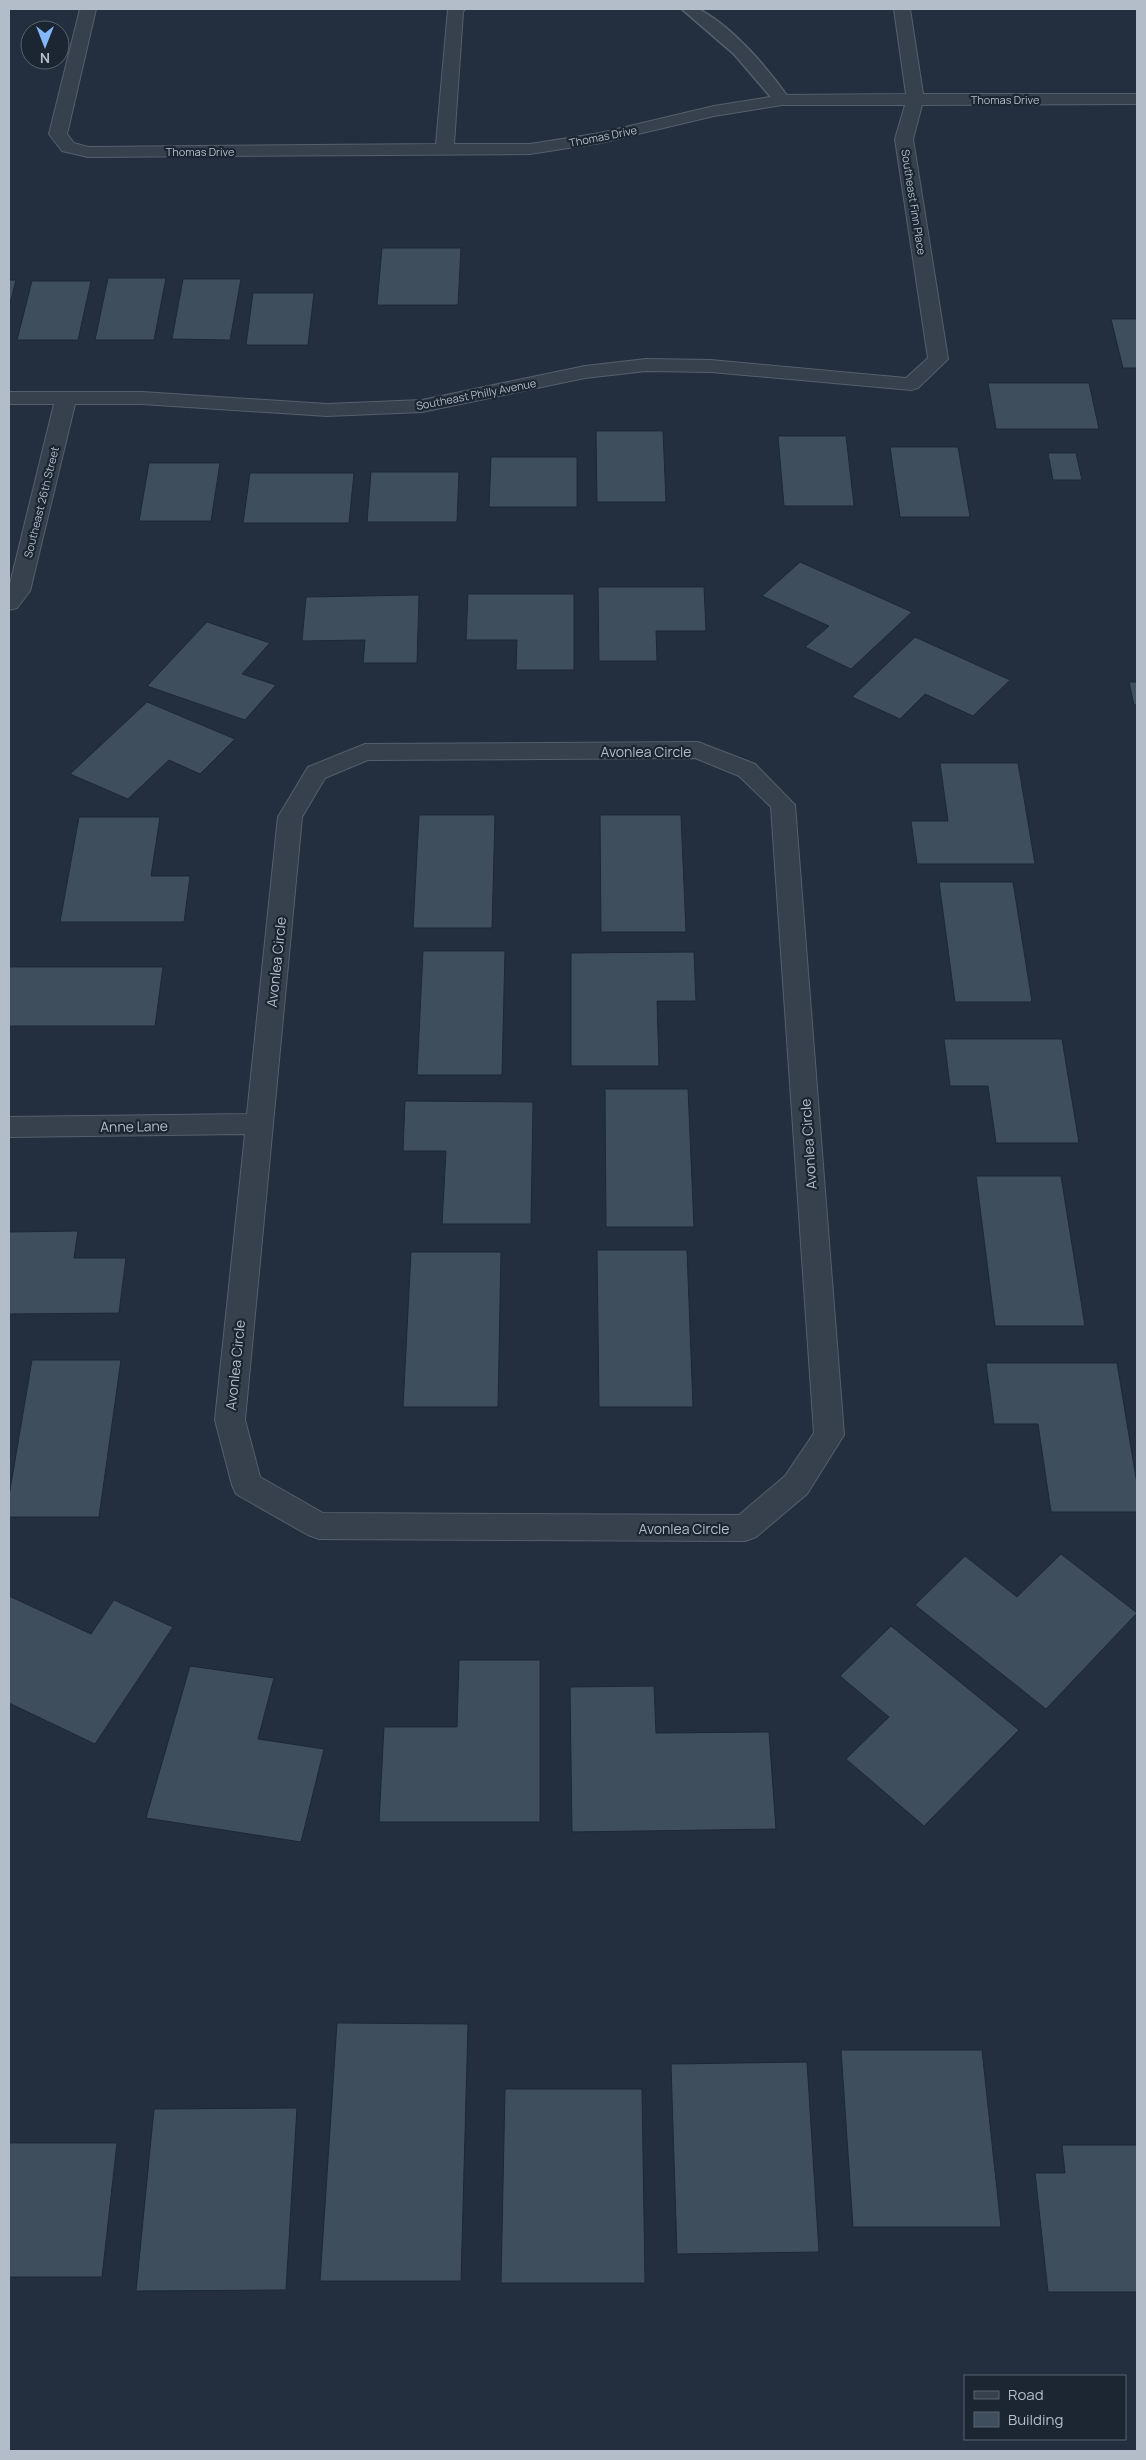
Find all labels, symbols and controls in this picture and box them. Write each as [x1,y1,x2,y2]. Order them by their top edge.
north arrow [20,20,70,70]
text: N [40,49,50,68]
street label: Thomas Drive [971,92,1040,107]
street label: Thomas Drive [568,122,639,150]
street label: Thomas Drive [166,144,235,159]
street label: Southeast Finn Place [898,148,930,256]
street label: Southeast Philly Avenue [415,375,538,413]
street label: Southeast 26th Street [20,445,62,559]
street label: Avonlea Circle [601,742,691,761]
street label: Avonlea Circle [262,916,290,1008]
street label: Avonlea Circle [795,1098,821,1190]
street label: Anne Lane [100,1116,168,1136]
street label: Avonlea Circle [221,1319,249,1411]
street label: Avonlea Circle [639,1519,729,1538]
legend [964,2375,1126,2440]
text: Road [1008,2384,1044,2405]
text: Building [1008,2409,1063,2430]

